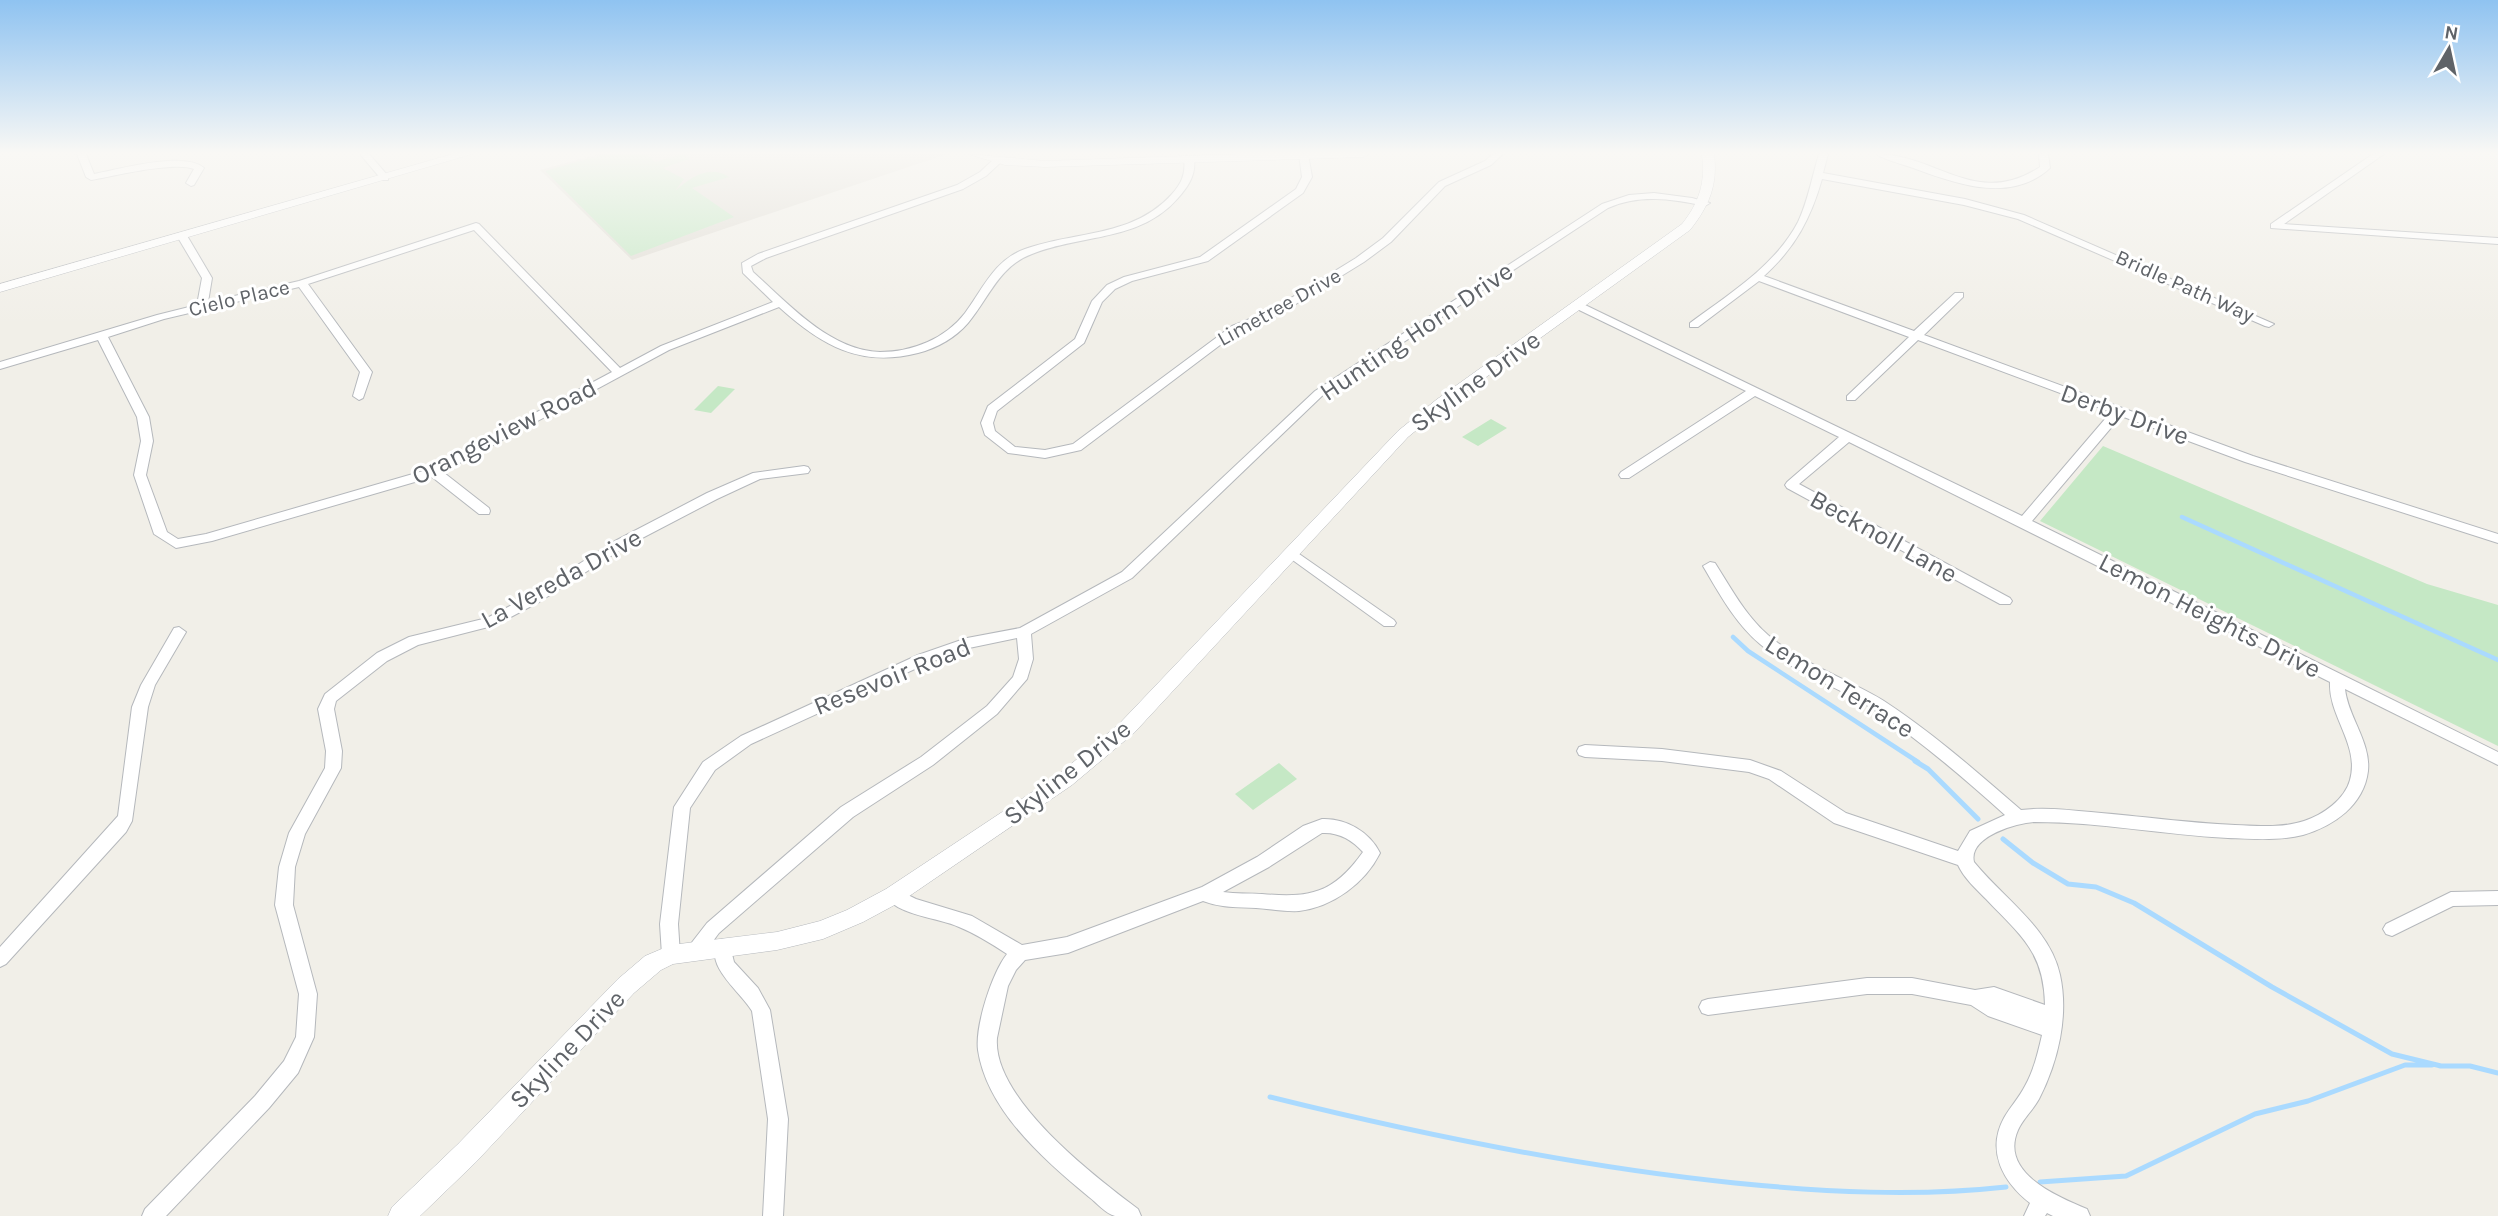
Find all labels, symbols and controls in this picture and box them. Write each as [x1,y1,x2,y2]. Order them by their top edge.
north arrow [2414,14,2484,84]
text: N [2443,21,2460,45]
street label: Bridle Path Way [2112,245,2258,327]
street label: Hunting Horn Drive [1314,255,1519,408]
street label: Limetree Drive [1213,263,1345,351]
street label: Cielo Place [186,275,292,321]
street label: Skyline Drive [1404,324,1546,439]
street label: Orangeview Road [407,371,602,491]
street label: Derby Drive [2056,377,2193,452]
street label: Becknoll Lane [1805,483,1963,590]
street label: La Vereda Drive [475,521,647,635]
street label: Lemon Heights Drive [2094,546,2326,685]
street label: Lemon Terrace [1759,628,1920,745]
street label: Resevoir Road [809,631,975,722]
street label: Skyline Drive [997,713,1137,832]
street label: Skyline Drive [503,984,632,1115]

